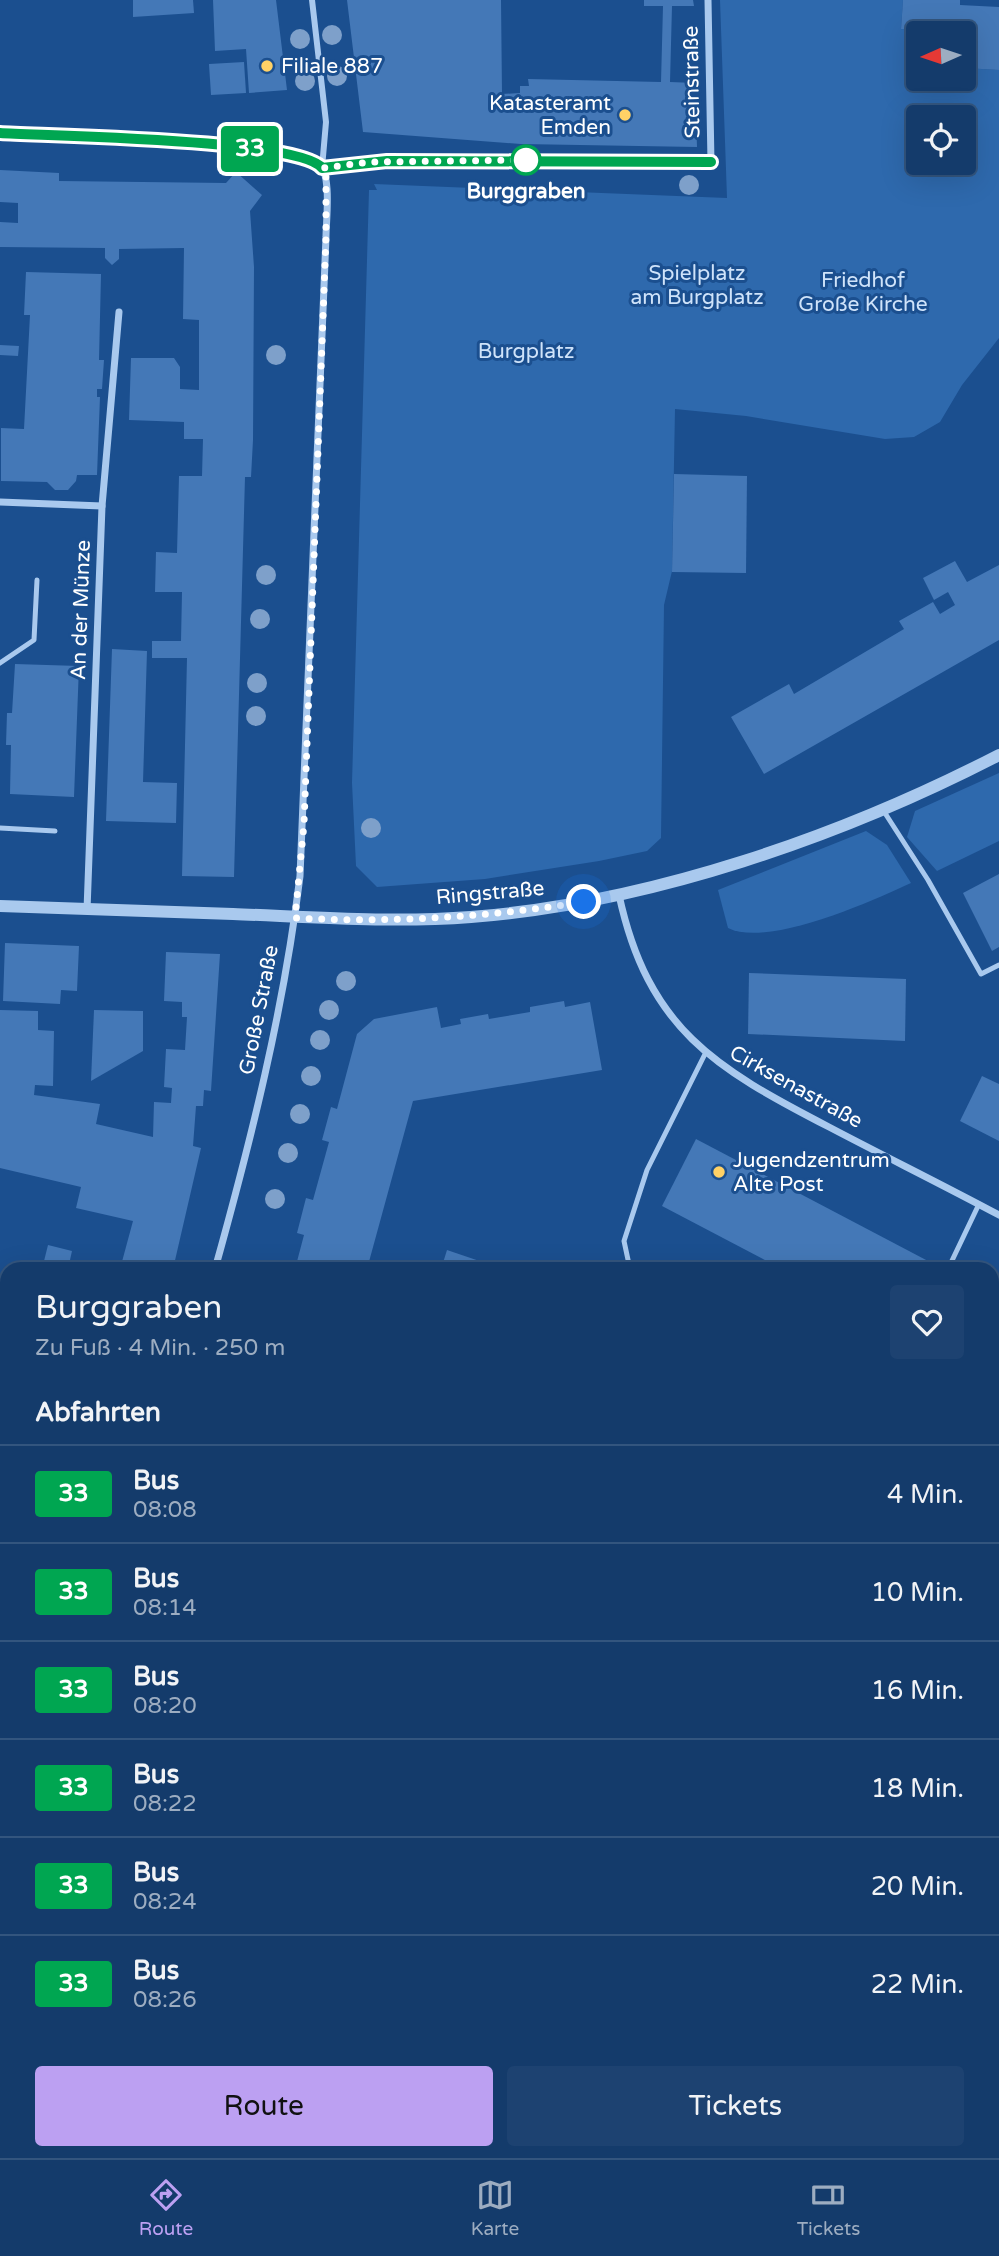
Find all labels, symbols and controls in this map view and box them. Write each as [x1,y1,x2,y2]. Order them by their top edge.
north arrow [906,21,976,91]
map controls [906,21,976,175]
street label: Steinstraße [679,25,705,139]
place label: Filiale 887 [281,54,383,79]
marker: Filiale 887 [259,58,275,74]
place label: Katasteramt Emden [489,91,611,140]
button: locate [906,105,976,175]
marker: Katasteramt Emden [617,107,633,123]
line badge: 33 [218,126,282,172]
text: 33 [235,134,265,163]
marker: Burggraben [511,145,541,175]
place label: Burggraben [466,179,586,204]
park label: Spielplatz am Burgplatz [630,261,764,310]
park label: Friedhof Große Kirche [798,268,928,317]
park label: Burgplatz [478,339,574,364]
street label: An der Münze [66,539,96,681]
street label: Ringstraße [435,876,545,910]
your location [566,884,601,919]
street label: Große Straße [234,943,284,1077]
street label: Cirksenastraße [725,1040,867,1134]
place label: Jugendzentrum Alte Post [733,1148,890,1197]
marker: Jugendzentrum Alte Post [711,1164,727,1180]
button: heart [890,1285,964,1359]
text: Burggraben [35,1288,222,1327]
text: Zu Fuß · 4 Min. · 250 m [35,1334,285,1362]
text: Abfahrten [35,1397,161,1428]
text: Bus [133,1465,179,1496]
text: 33 [58,1479,89,1508]
text: 4 Min. [887,1479,964,1510]
text: 08:08 [133,1496,197,1524]
text: Bus [133,1563,179,1594]
text: 33 [58,1577,89,1606]
text: 10 Min. [871,1577,964,1608]
text: 08:14 [133,1594,197,1622]
text: Bus [133,1661,179,1692]
text: 33 [58,1675,89,1704]
text: 16 Min. [871,1675,964,1706]
text: 08:20 [133,1692,197,1720]
text: Bus [133,1759,179,1790]
text: 33 [58,1773,89,1802]
text: 18 Min. [871,1773,964,1804]
text: 08:22 [133,1790,197,1818]
text: Bus [133,1857,179,1888]
text: 33 [58,1871,89,1900]
text: 20 Min. [871,1871,964,1902]
text: 08:24 [133,1888,197,1916]
text: Bus [133,1955,179,1986]
text: 33 [58,1969,89,1998]
text: 22 Min. [871,1969,964,2000]
text: 08:26 [133,1986,197,2014]
button: Route [35,2066,493,2146]
button: Tickets [507,2066,964,2146]
tab: Route [139,2176,193,2240]
tab: Karte [471,2176,519,2240]
tab: Tickets [797,2176,860,2240]

